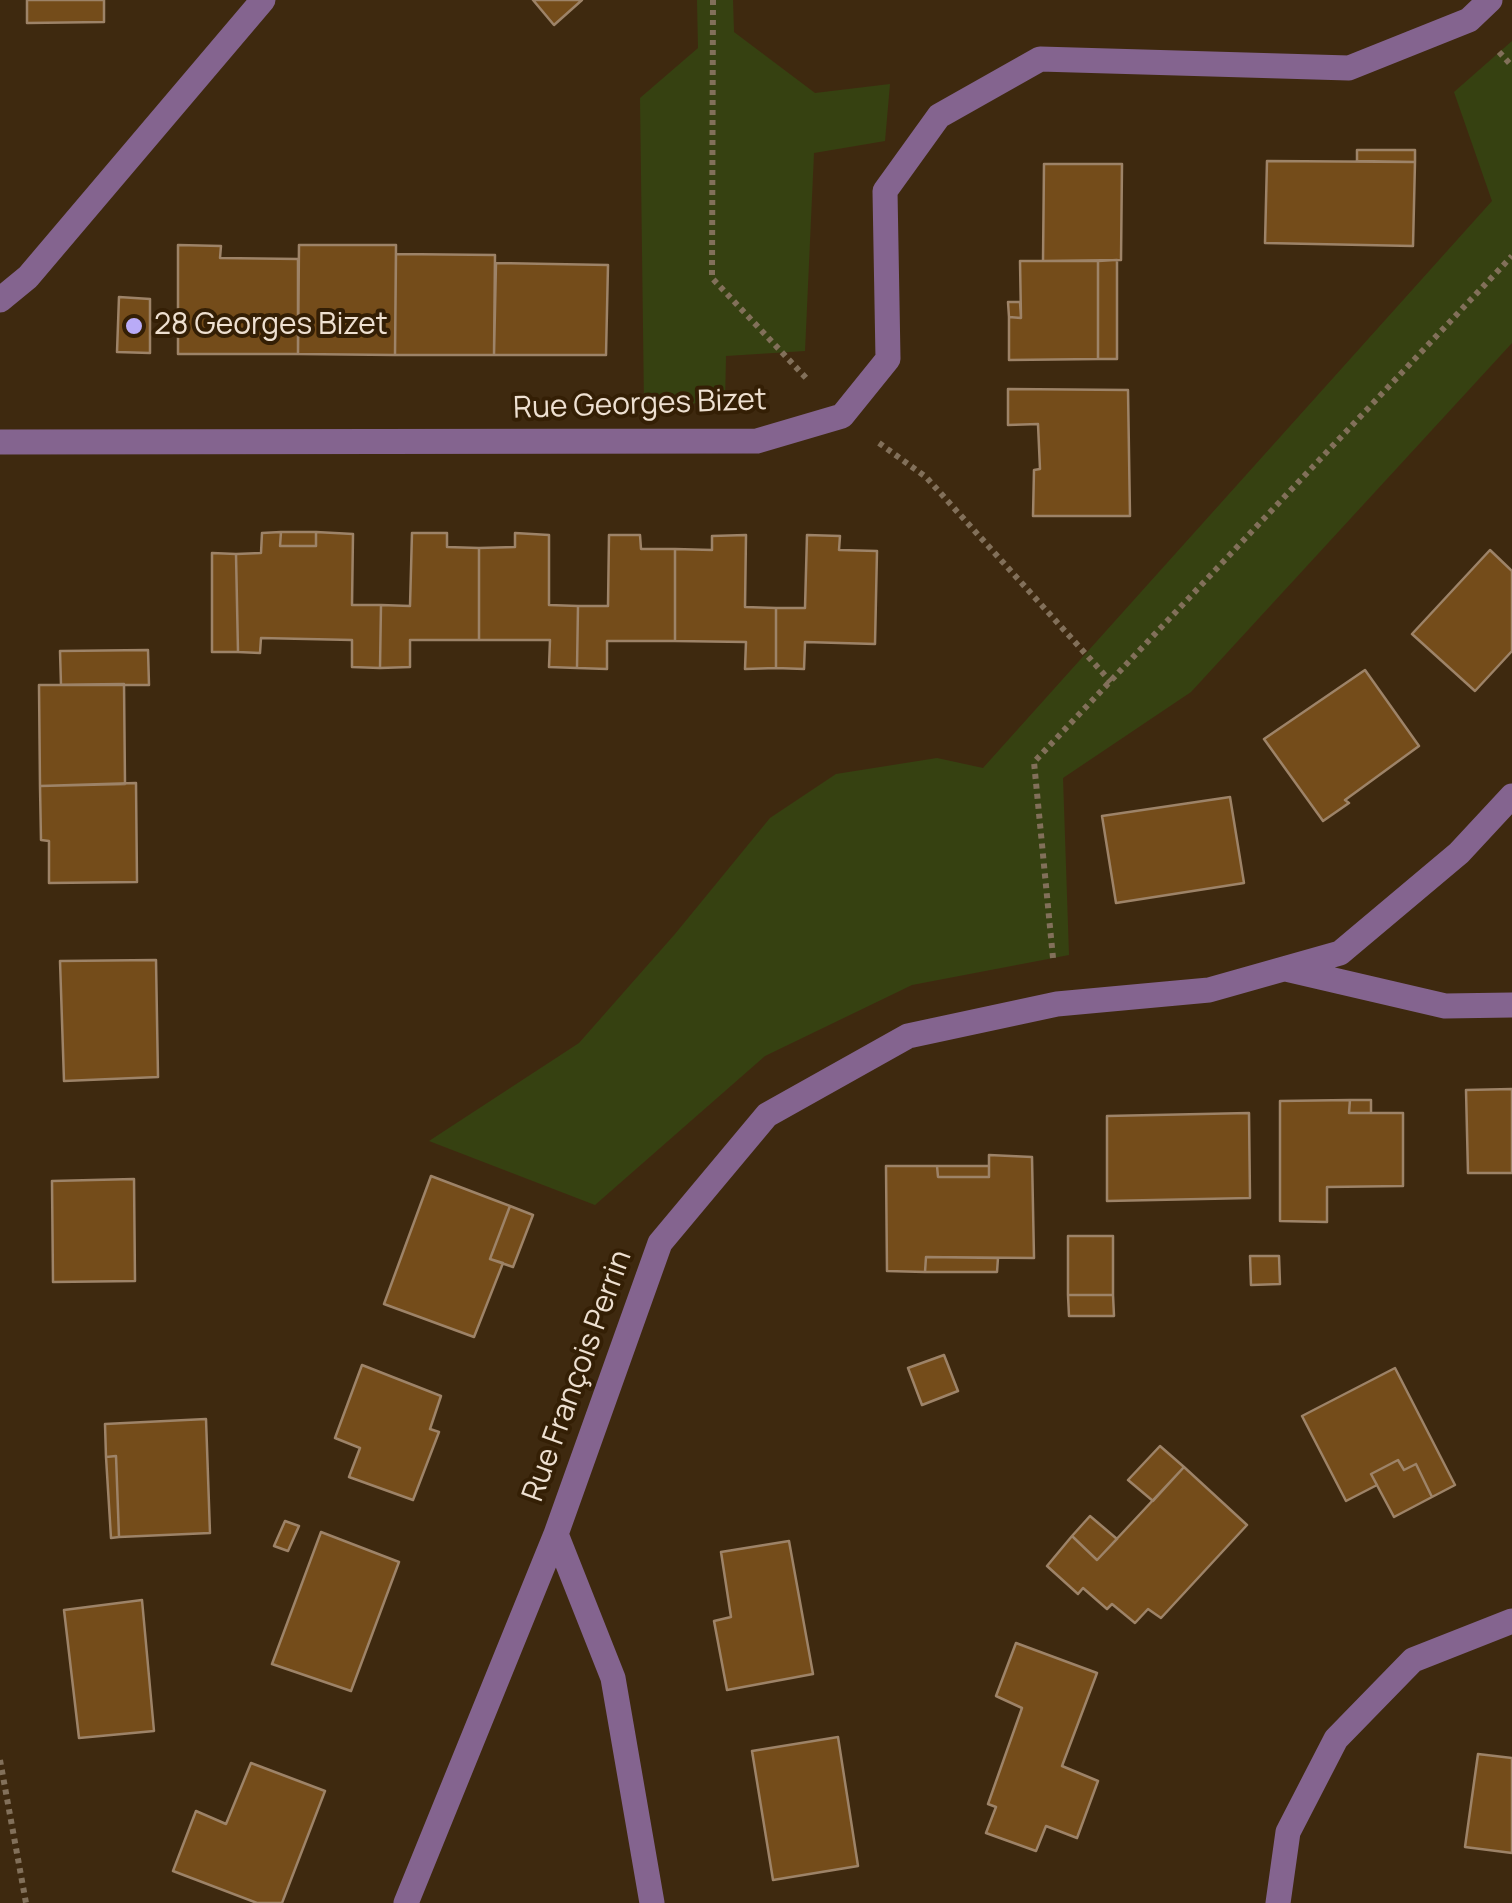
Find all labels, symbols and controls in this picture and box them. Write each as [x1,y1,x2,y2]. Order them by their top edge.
place label: 28 Georges Bizet [154,308,388,344]
marker: 28 Georges Bizet [123,315,145,337]
street label: Rue Georges Bizet [513,383,767,427]
street label: Rue François Perrin [516,1246,640,1506]

